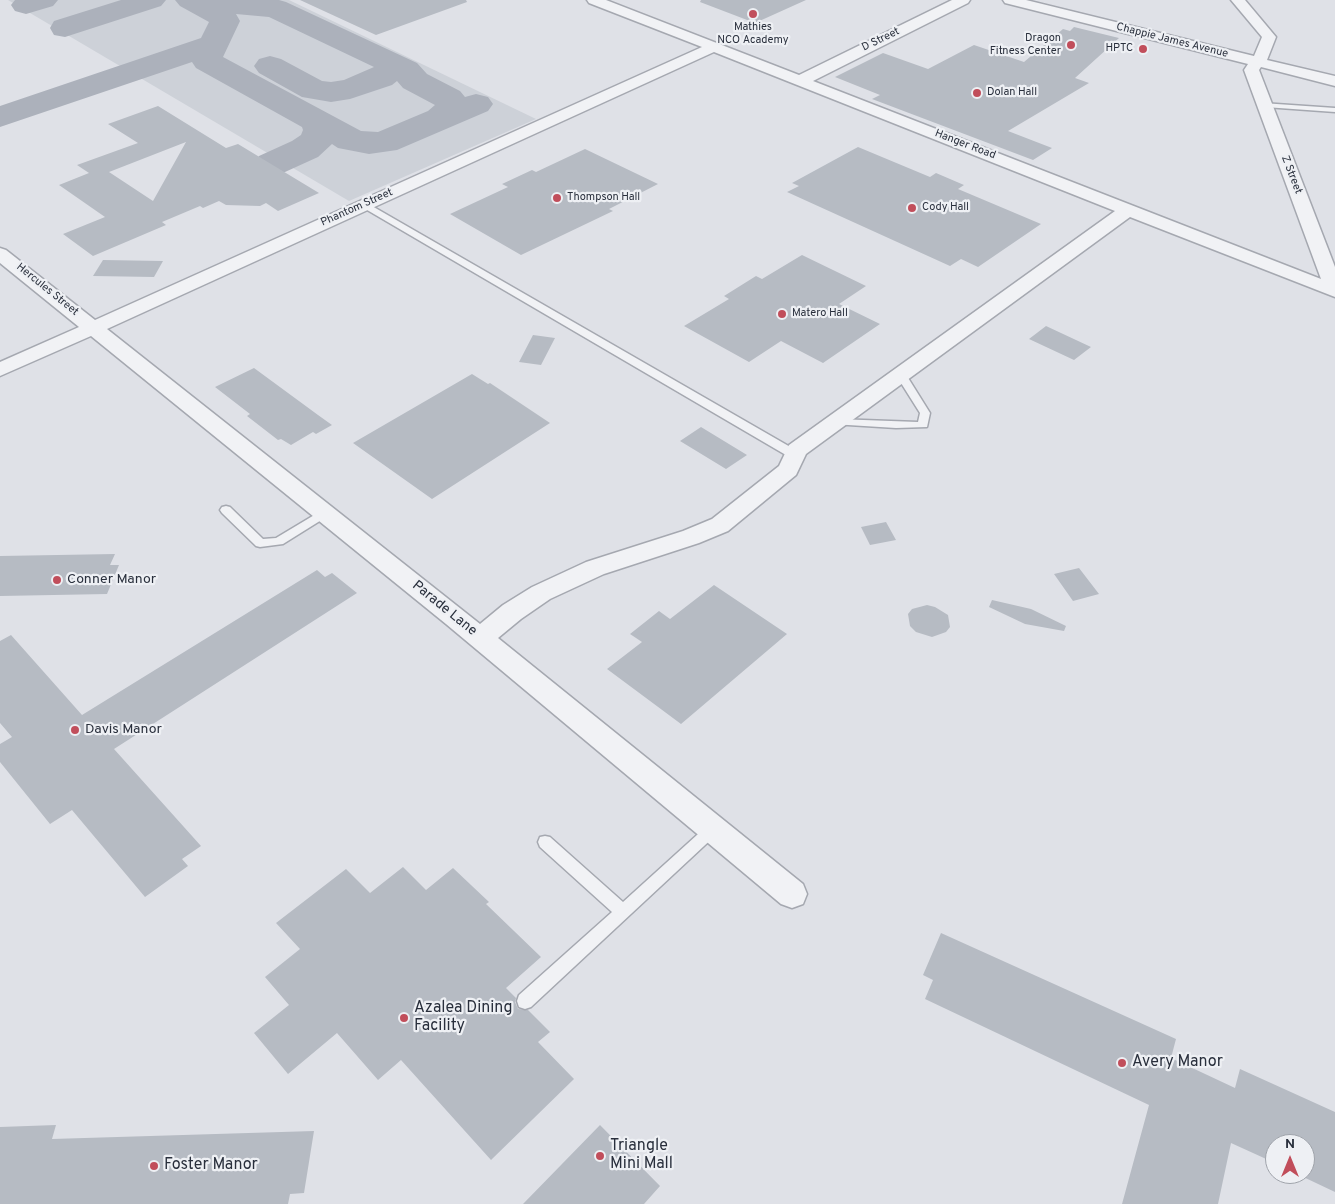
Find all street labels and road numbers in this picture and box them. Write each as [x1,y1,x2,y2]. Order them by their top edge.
street label: Chappie James Avenue [1115,21,1229,61]
street label: D Street [860,25,902,55]
street label: Hanger Road [933,127,997,163]
street label: Z Street [1278,154,1304,196]
street label: Phantom Street [319,186,395,230]
street label: Hercules Street [13,261,81,319]
street label: Parade Lane [408,578,480,640]

